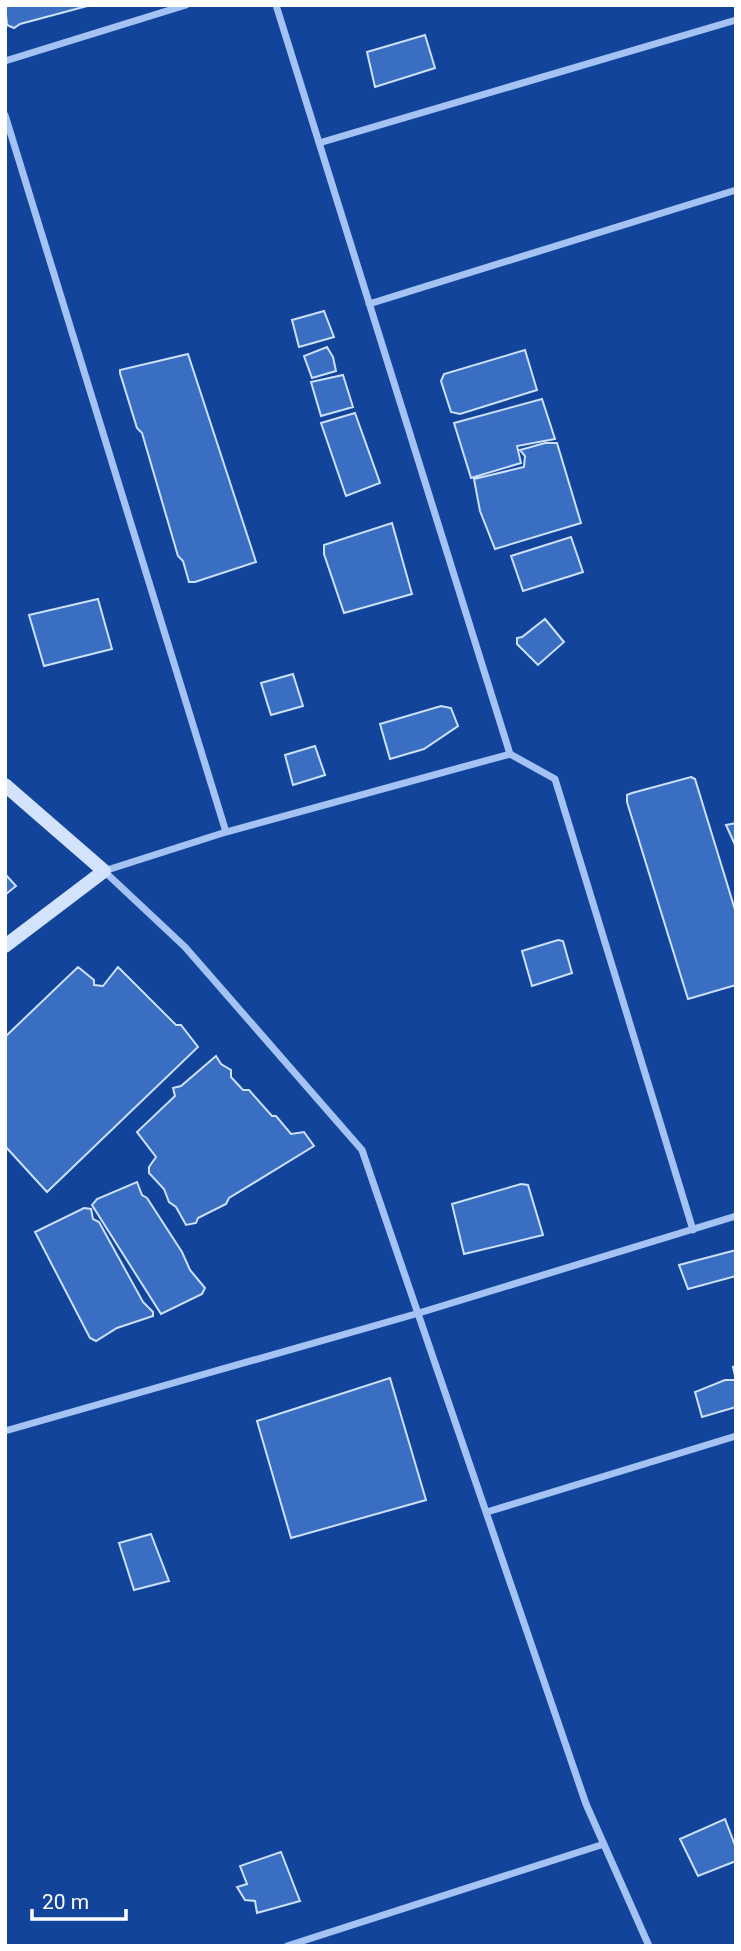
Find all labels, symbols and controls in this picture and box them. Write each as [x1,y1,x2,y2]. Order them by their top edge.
scale bar [32,1878,126,1922]
text: 20 m [42,1890,89,1914]

